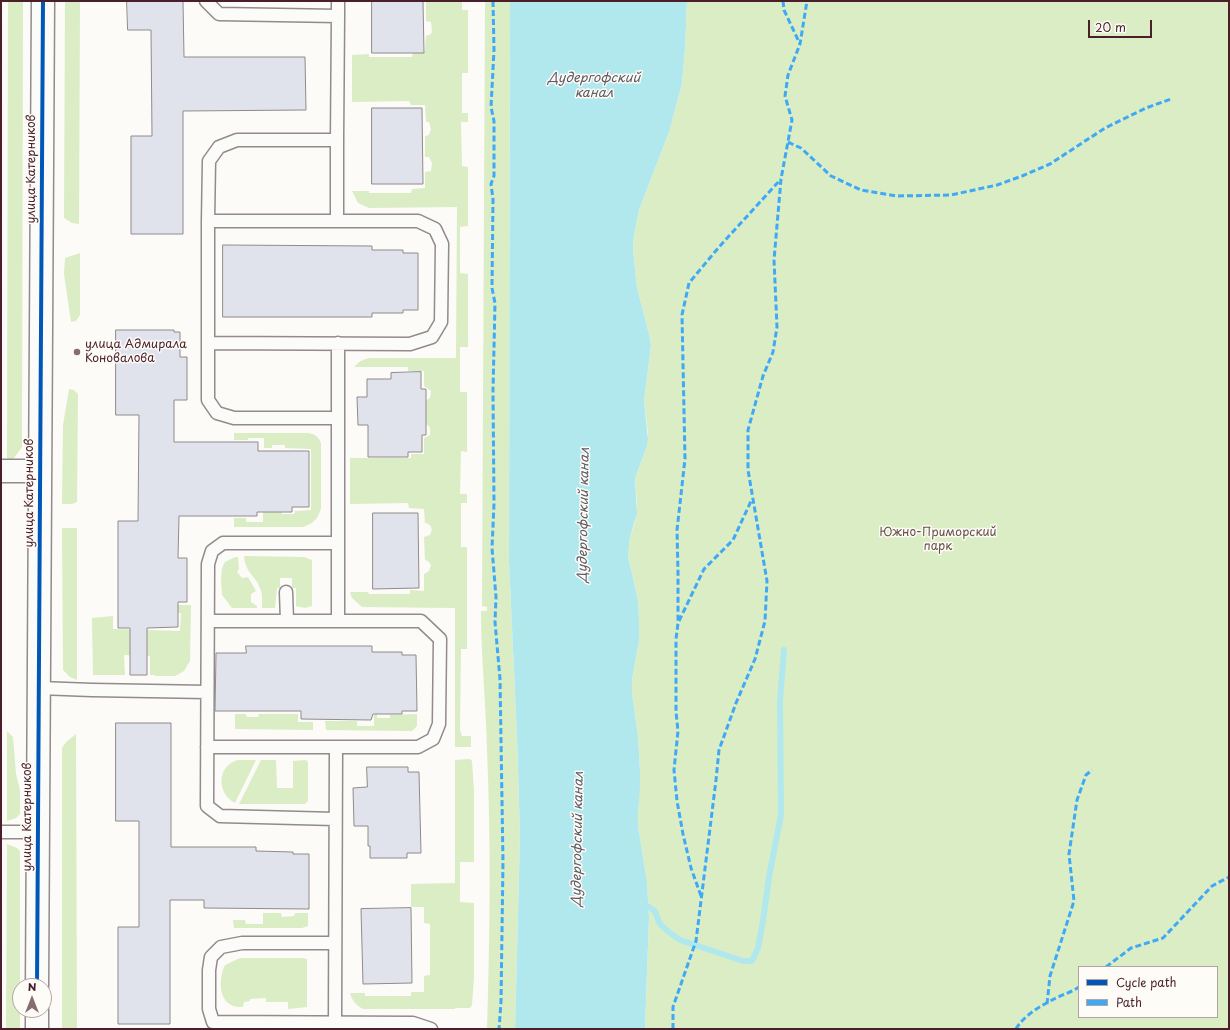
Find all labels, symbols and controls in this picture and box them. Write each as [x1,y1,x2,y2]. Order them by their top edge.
scale bar [1090,12,1154,38]
text: 20 m [1095,18,1126,36]
water label: Дудергофский канал [548,70,640,101]
street label: улица Катерников [25,114,39,224]
place label: улица Адмирала Коновалова [85,338,187,366]
marker: улица Адмирала Коновалова [72,347,82,357]
street label: улица Катерников [23,438,37,548]
water label: Дудергофский канал [575,447,593,583]
park label: Южно-Приморский парк [879,526,997,554]
street label: улица Катерников [21,762,35,872]
water label: Дудергофский канал [569,771,587,907]
legend [1078,966,1218,1018]
text: Cycle path [1116,973,1177,991]
north arrow [12,978,52,1018]
text: N [28,978,36,995]
text: Path [1116,993,1142,1011]

